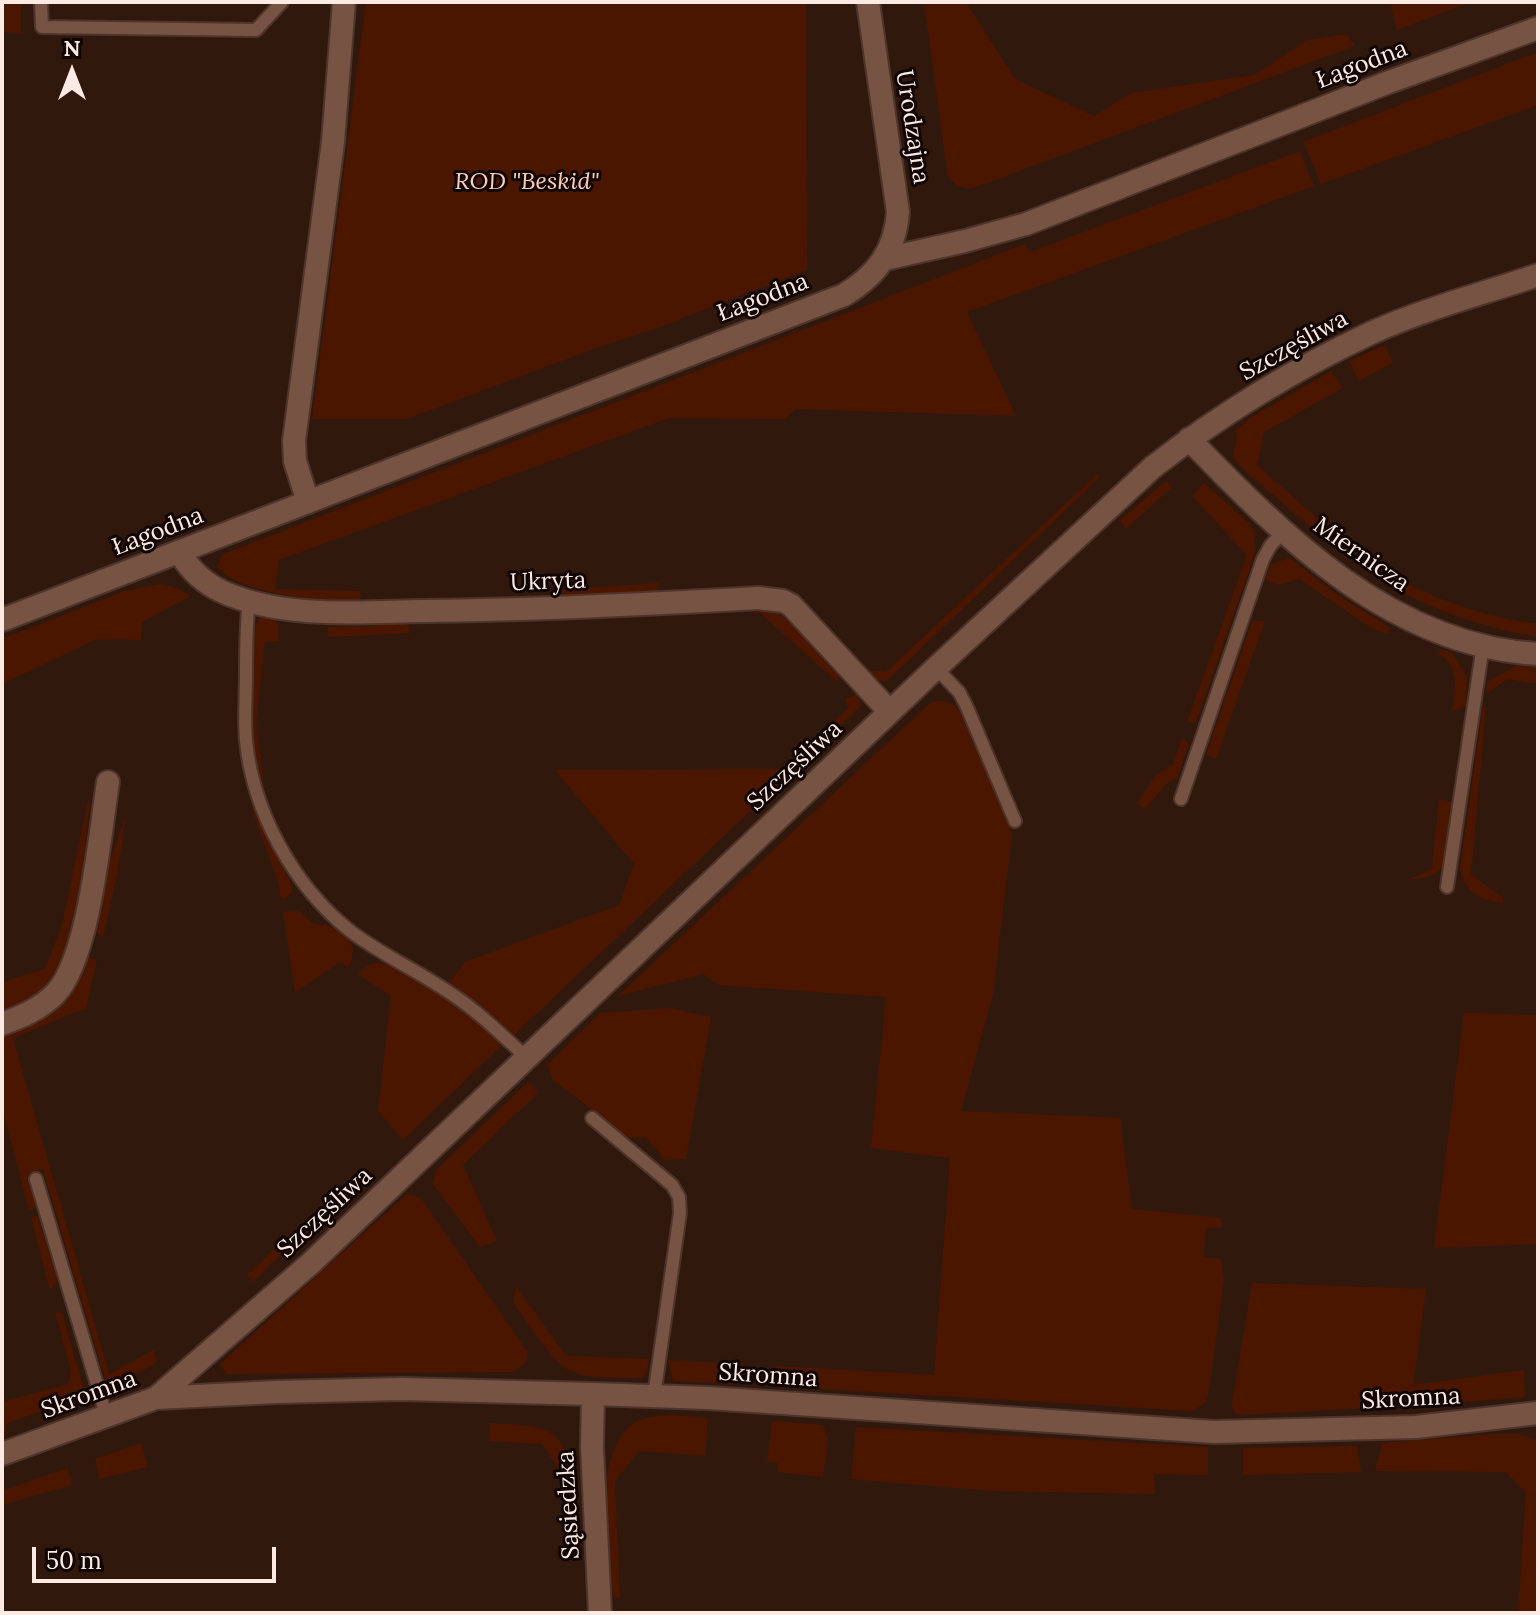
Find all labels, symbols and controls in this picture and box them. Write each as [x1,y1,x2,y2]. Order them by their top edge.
north arrow [32,32,112,112]
text: N [63,34,81,62]
street label: Łagodna [1312,34,1412,96]
street label: Urodzajna [889,68,935,186]
park label: ROD "Beskid" [455,168,599,196]
street label: Łagodna [713,267,813,329]
street label: Szczęśliwa [1235,305,1353,387]
street label: Łagodna [108,501,208,563]
street label: Miernicza [1307,511,1415,599]
street label: Ukryta [509,566,587,598]
street label: Szczęśliwa [742,715,848,817]
street label: Szczęśliwa [272,1162,378,1264]
street label: Skromna [718,1358,818,1394]
street label: Skromna [37,1365,141,1425]
street label: Skromna [1361,1382,1461,1416]
street label: Sąsiedzka [552,1450,586,1560]
scale bar [36,1531,280,1581]
text: 50 m [46,1545,102,1576]

